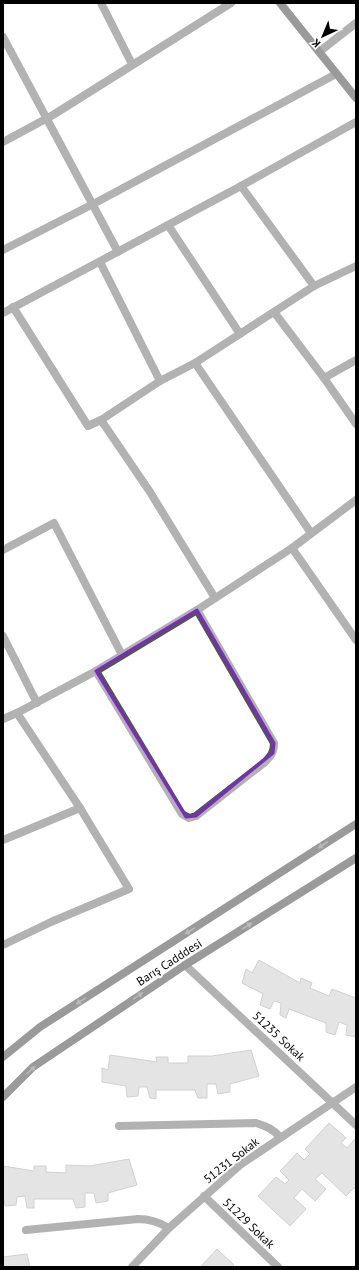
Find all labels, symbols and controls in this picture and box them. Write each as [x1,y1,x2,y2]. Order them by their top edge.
north arrow [303,16,343,56]
text: K [309,36,323,51]
one-way arrow [317,842,329,849]
one-way arrow [242,922,252,930]
one-way arrow [185,927,195,935]
street label: Barış Cadddesi [134,935,204,989]
one-way arrow [133,992,143,1000]
one-way arrow [76,997,86,1005]
street label: 51235 Sokak [250,1008,308,1064]
one-way arrow [26,1066,36,1075]
street label: 51231 Sokak [200,1134,262,1186]
street label: 51229 Sokak [220,1195,278,1252]

